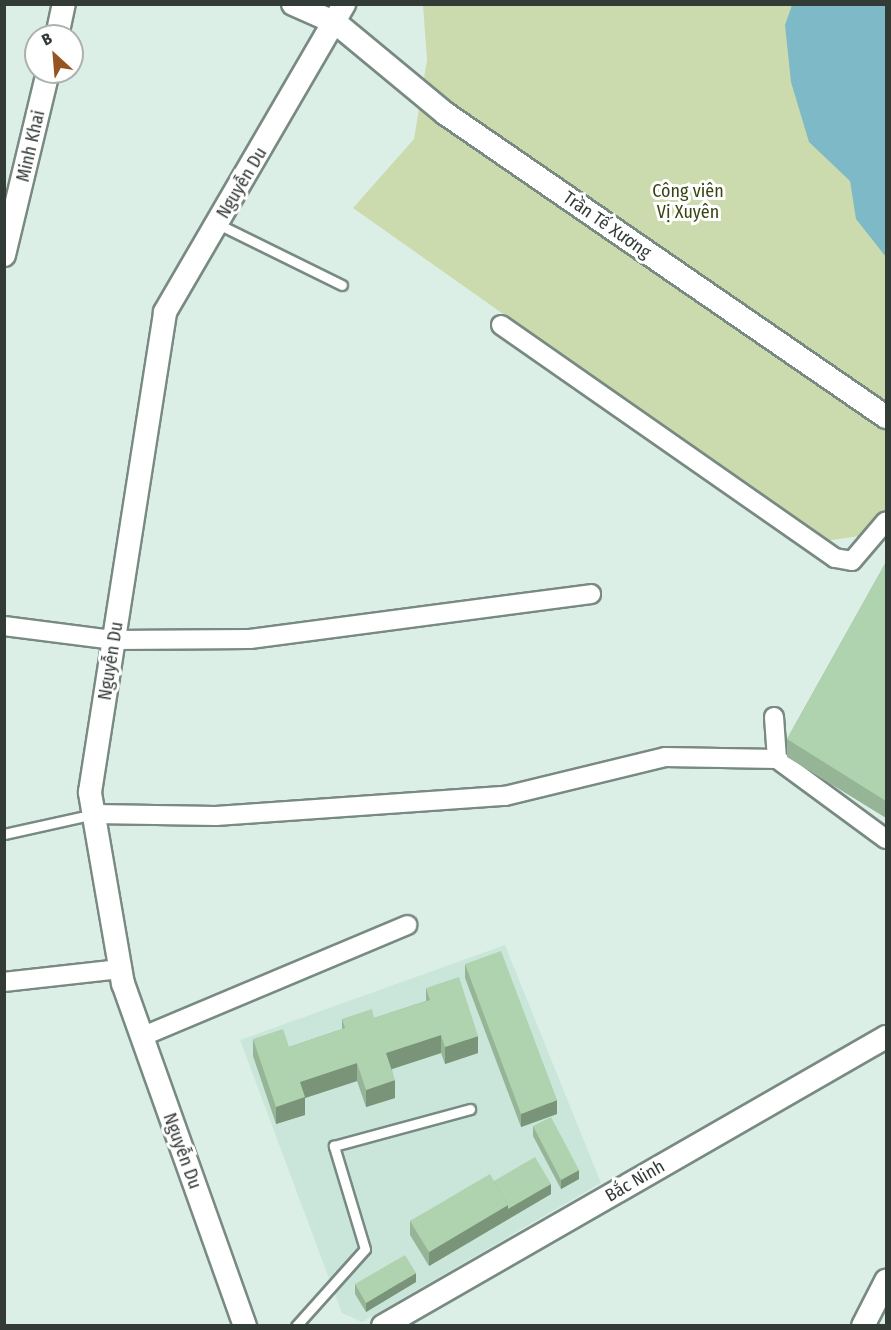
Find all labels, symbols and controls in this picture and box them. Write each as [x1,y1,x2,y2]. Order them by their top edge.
north arrow [24,24,84,84]
text: B [39,29,55,50]
street label: Minh Khai [12,108,50,184]
street label: Nguyễn Du [212,144,272,222]
park label: Công viên Vị Xuyên [652,181,724,224]
street label: Trần Tế Xương [559,187,655,263]
street label: Nguyễn Du [94,620,128,702]
street label: Nguyễn Du [158,1110,206,1192]
street label: Bắc Ninh [601,1155,669,1207]

